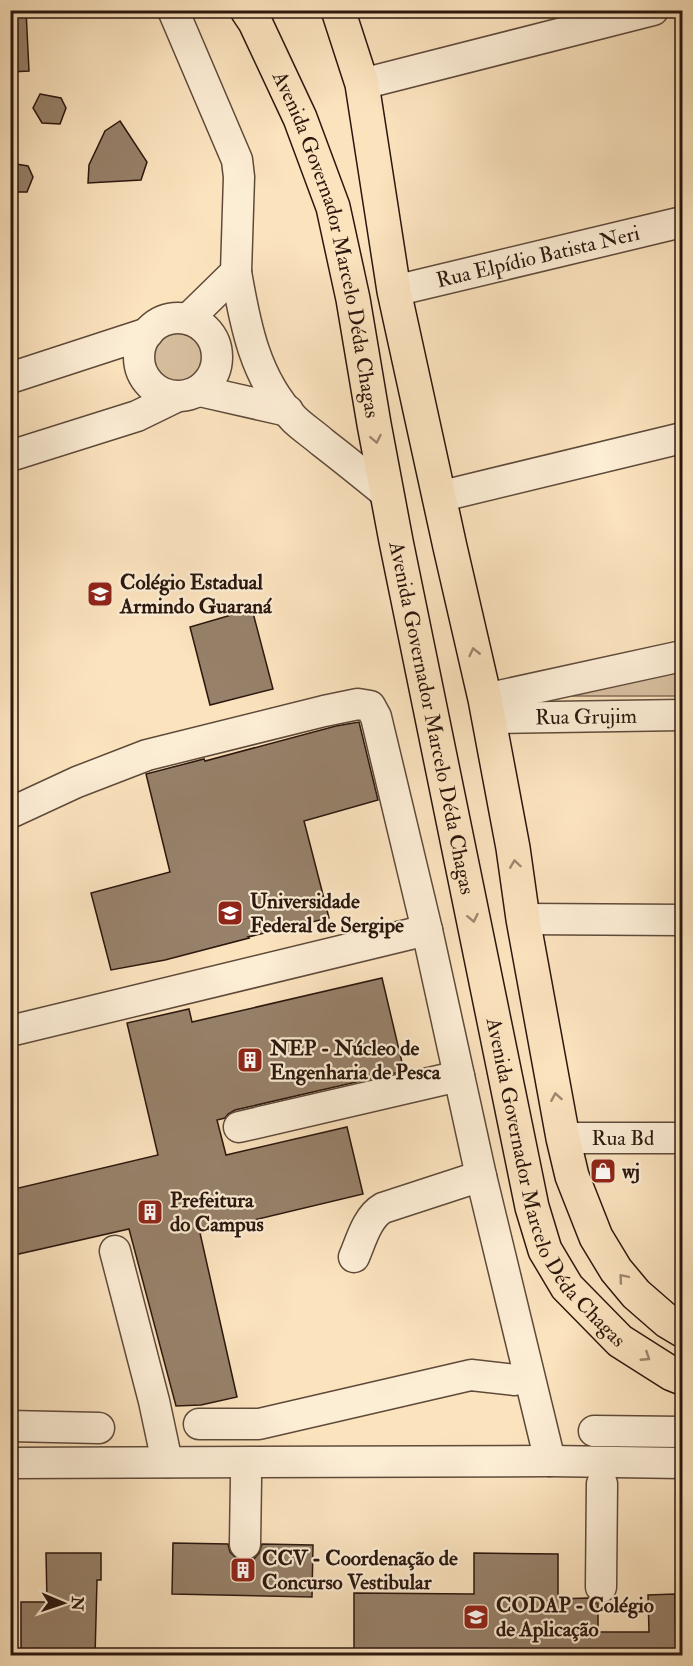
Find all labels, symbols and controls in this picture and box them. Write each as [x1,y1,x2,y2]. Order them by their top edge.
street label: Avenida Governador Marcelo Déda Chagas [266,66,386,420]
street label: Rua Elpídio Batista Neri [434,220,643,294]
one-way arrow [369,434,382,444]
street label: Avenida Governador Marcelo Déda Chagas [382,538,481,897]
place label: Colégio Estadual Armindo Guaraná [119,569,273,620]
school or university icon: Colégio Estadual Armindo Guaraná [85,579,115,609]
one-way arrow [468,647,481,657]
street label: Rua Grujim [535,703,637,731]
one-way arrow [509,859,521,869]
place label: Universidade Federal de Sergipe [250,888,404,939]
school or university icon: Universidade Federal de Sergipe [215,898,245,928]
one-way arrow [466,913,479,923]
street label: Avenida Governador Marcelo Déda Chagas [479,1014,631,1353]
place label: NEP - Núcleo de Engenharia de Pesca [269,1035,442,1086]
building icon: NEP - Núcleo de Engenharia de Pesca [235,1045,265,1075]
one-way arrow [550,1093,563,1103]
street label: Rua Bd [592,1125,655,1152]
shop icon: wj [588,1156,618,1186]
place label: wj [621,1158,640,1185]
place label: Prefeitura do Campus [170,1187,264,1238]
building icon: Prefeitura do Campus [135,1197,165,1227]
one-way arrow [619,1274,630,1285]
one-way arrow [640,1350,650,1362]
place label: CCV - Coordenação de Concurso Vestibular [262,1545,458,1596]
building icon: CCV - Coordenação de Concurso Vestibular [228,1555,258,1585]
north arrow [33,1573,93,1633]
place label: CODAP - Colégio de Aplicação [496,1592,654,1643]
text: N [67,1595,87,1612]
school or university icon: CODAP - Colégio de Aplicação [461,1602,491,1632]

